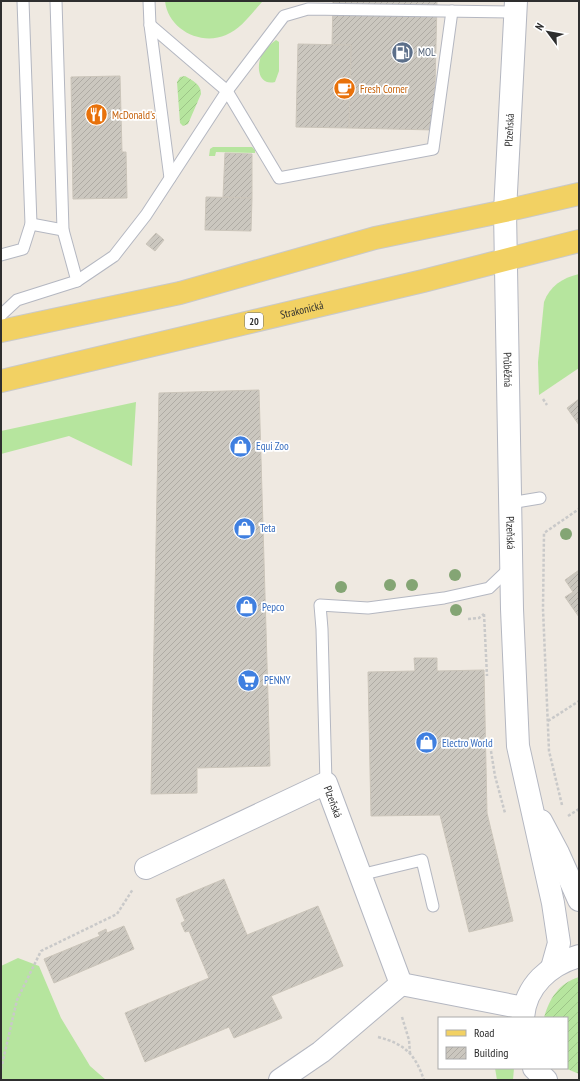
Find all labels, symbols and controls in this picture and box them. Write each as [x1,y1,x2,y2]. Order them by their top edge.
north arrow [528,12,568,52]
text: N [532,20,547,33]
fuel station icon: MOL [389,39,415,65]
place label: MOL [418,45,436,59]
cafe icon: Fresh Corner [331,76,357,102]
place label: Fresh Corner [360,82,408,96]
restaurant icon: McDonald's [83,102,109,128]
place label: McDonald's [112,108,155,122]
street label: Plzeňská [501,113,517,147]
street label: Strakonická [279,298,325,322]
road number: 20 [245,313,263,329]
street label: Průběžná [500,352,515,387]
shop icon: Equi Zoo [228,433,254,459]
place label: Equi Zoo [256,439,289,453]
shop icon: Teta [231,515,257,541]
street label: Plzeňská [503,516,518,549]
place label: Teta [260,521,276,535]
shop icon: Pepco [234,594,260,620]
place label: Pepco [262,600,285,614]
supermarket icon: PENNY [235,667,261,693]
place label: PENNY [264,673,291,687]
shop icon: Electro World [414,730,440,756]
place label: Electro World [442,736,493,750]
street label: Plzeňská [321,784,345,820]
legend [438,1017,568,1069]
text: Road [474,1025,494,1040]
text: Building [474,1045,509,1060]

